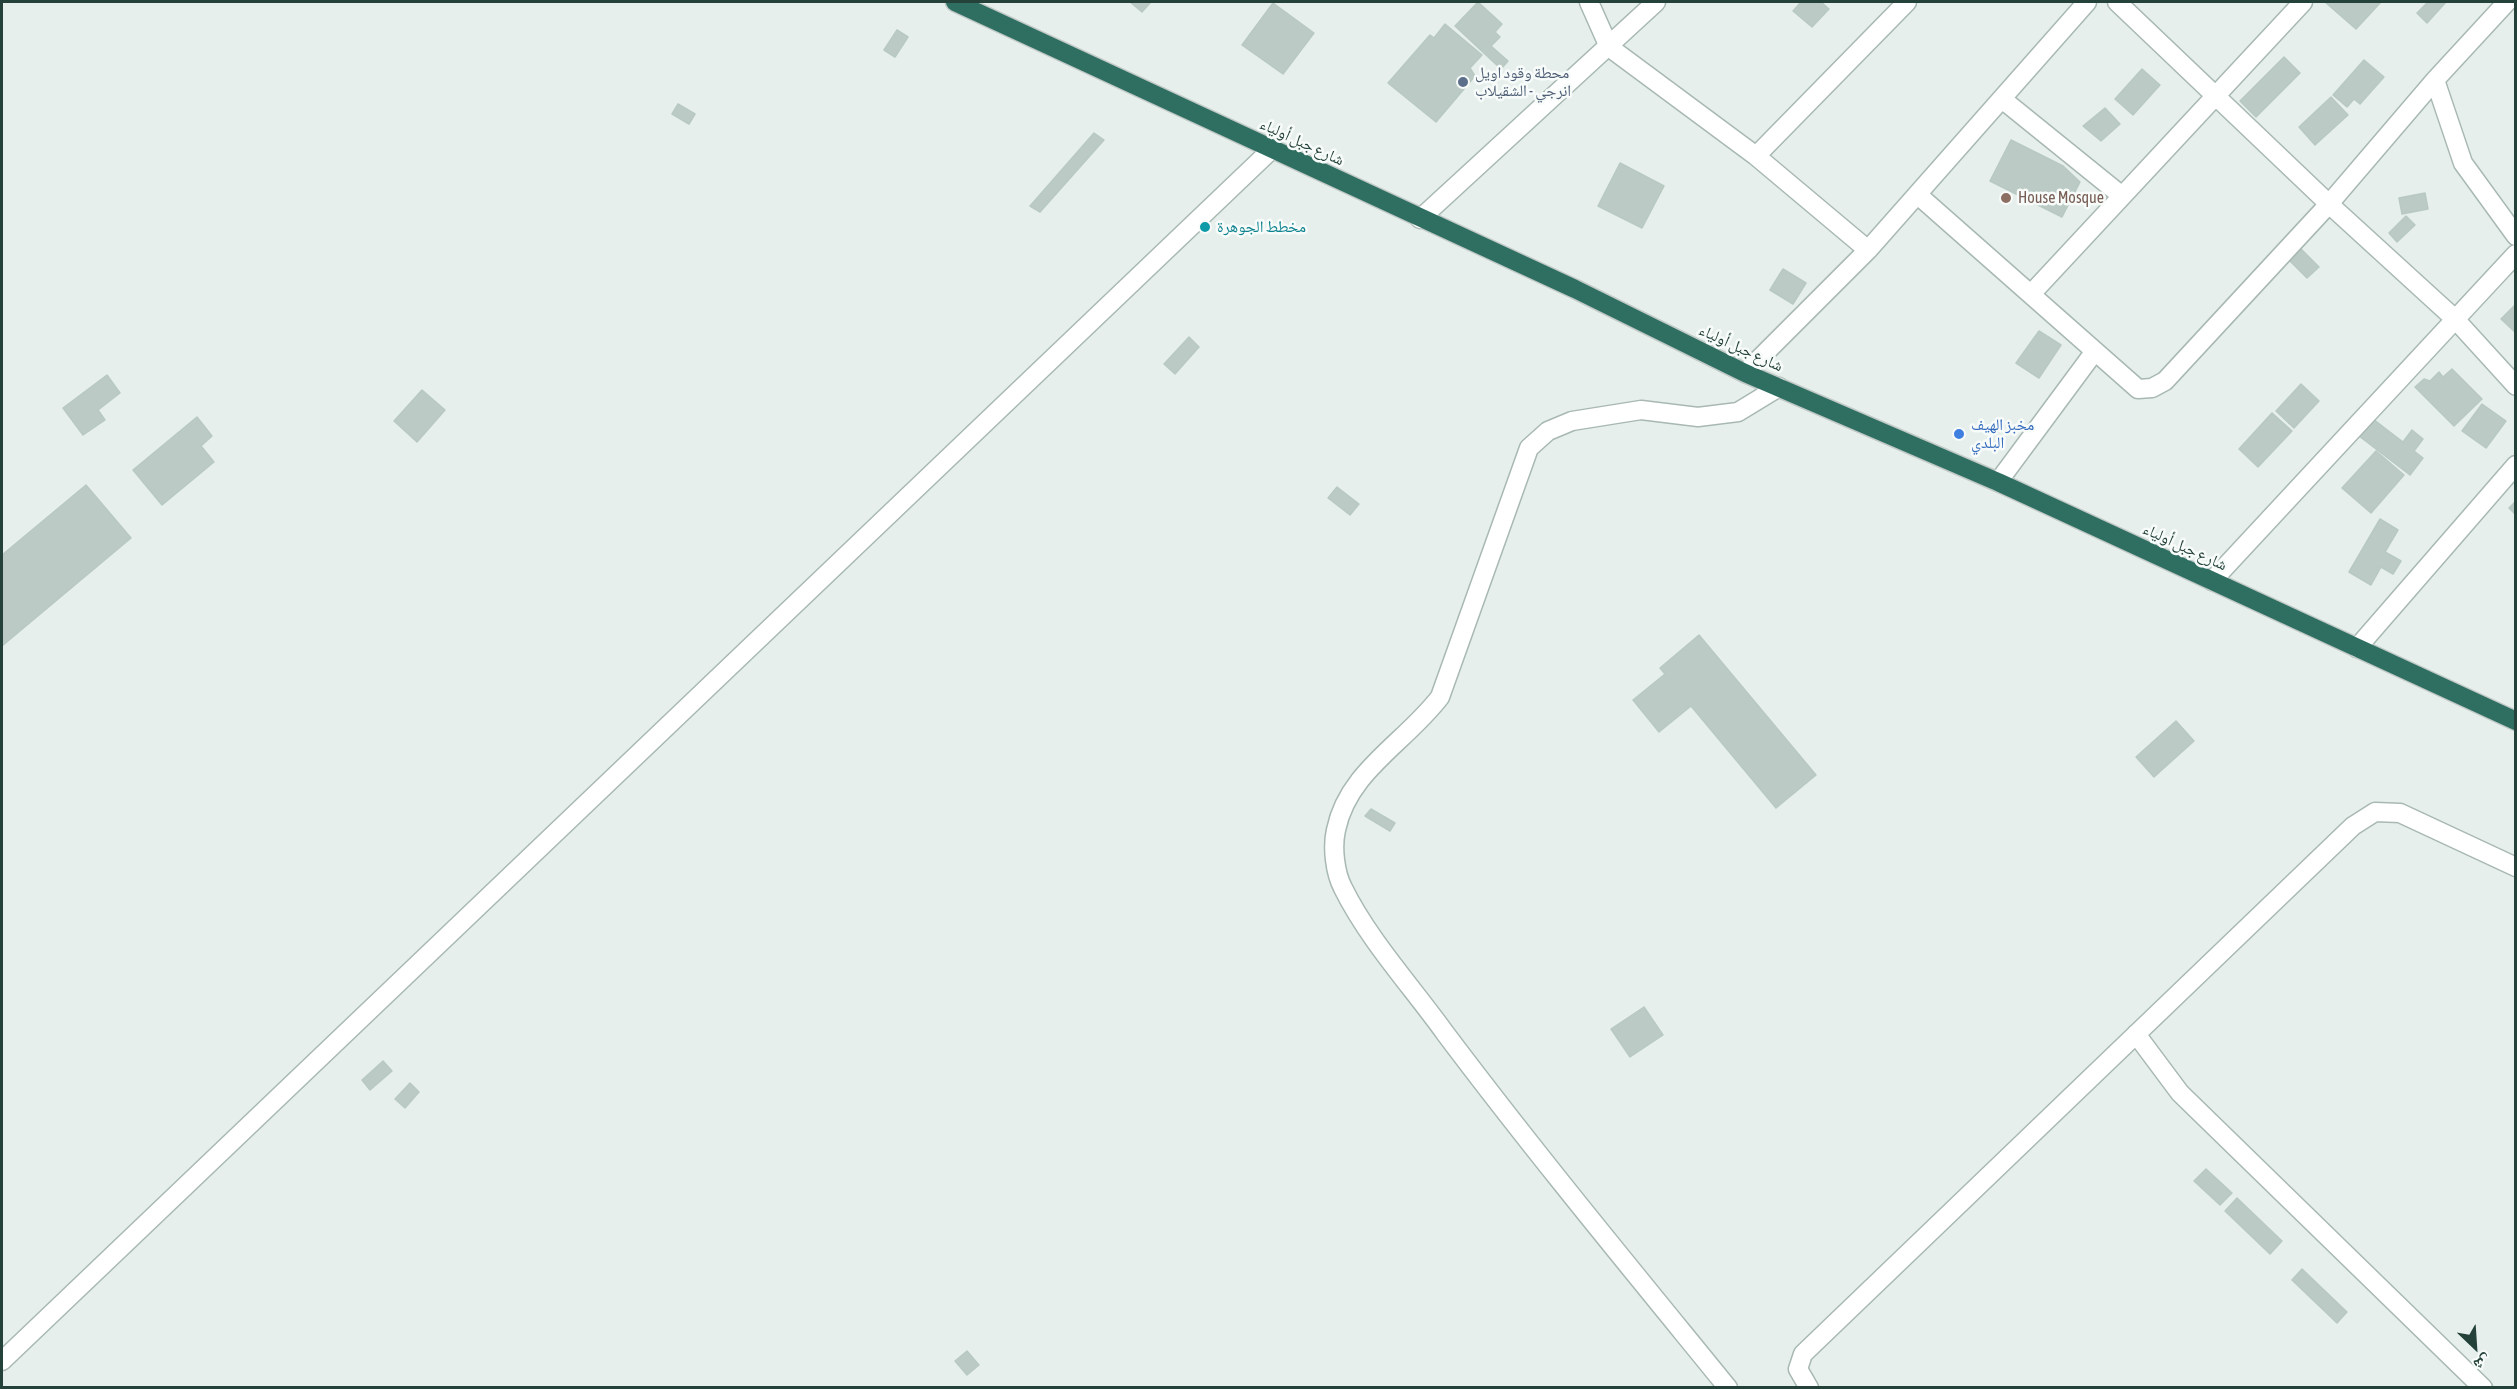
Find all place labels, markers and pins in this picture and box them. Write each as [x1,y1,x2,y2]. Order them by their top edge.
place label: محطة وقود اويل انرجي - الشقيلاب [1475,63,1571,101]
marker: محطة وقود اويل انرجي - الشقيلاب [1456,75,1470,89]
place label: House Mosque [2018,188,2104,208]
marker: House Mosque [1999,191,2013,205]
place label: مخطط الجوهرة [1217,217,1306,237]
marker: مخطط الجوهرة [1198,220,1212,234]
place label: مخبز الهيف البلدي [1971,415,2034,453]
marker: مخبز الهيف البلدي [1952,427,1966,441]

